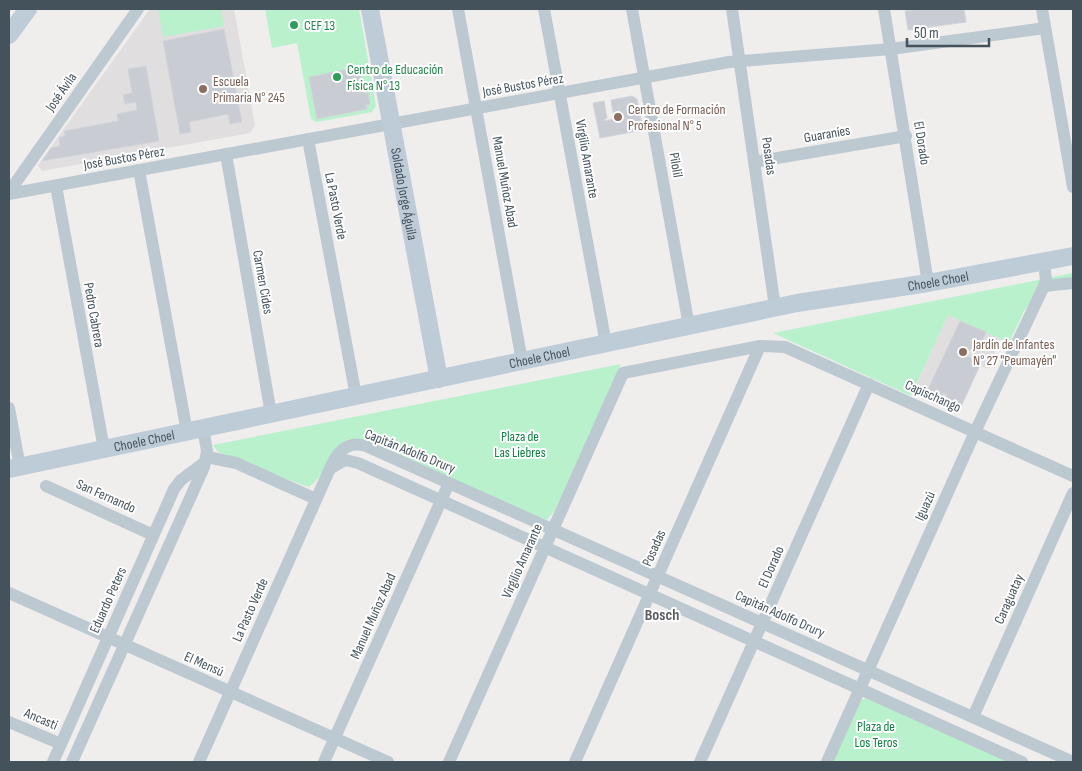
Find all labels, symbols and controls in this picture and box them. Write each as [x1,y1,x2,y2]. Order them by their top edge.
scale bar [907,15,990,47]
place label: CEF 13 [304,17,335,34]
marker: CEF 13 [288,19,300,31]
text: 50 m [914,24,939,43]
place label: Centro de Educación Física N° 13 [347,61,443,94]
street label: José Ávila [41,69,80,115]
street label: José Bustos Pérez [480,70,565,101]
marker: Centro de Educación Física N° 13 [331,71,343,83]
place label: Escuela Primaria N° 245 [213,73,285,106]
marker: Escuela Primaria N° 245 [197,83,209,95]
place label: Centro de Formación Profesional N° 5 [628,101,726,134]
marker: Centro de Formación Profesional N° 5 [612,111,624,123]
street label: Virgilio Amarante [572,118,602,200]
street label: El Dorado [910,120,934,166]
street label: Guaraníes [803,122,851,146]
street label: Manuel Muñoz Abad [489,135,521,229]
street label: Posadas [758,136,780,176]
street label: José Bustos Pérez [81,143,166,174]
street label: Soldado Jorge Águila [388,146,421,241]
street label: Pilolil [665,151,687,179]
street label: La Pasto Verde [321,171,351,241]
street label: Carmen Cides [249,249,277,315]
street label: Choele Choel [906,267,970,295]
street label: Pedro Cabrera [80,281,108,349]
place label: Jardín de Infantes N° 27 "Peumayén" [972,336,1056,369]
street label: Choele Choel [507,343,571,372]
marker: Jardín de Infantes N° 27 "Peumayén" [957,346,969,358]
street label: Capischango [902,376,964,416]
street label: Capitán Adolfo Drury [362,425,458,477]
street label: Choele Choel [112,426,176,455]
park label: Plaza de Las Liebres [494,428,546,461]
street label: San Fernando [74,475,139,517]
street label: Iguazú [911,488,939,523]
street label: Virgilio Amarante [498,521,546,601]
street label: Posadas [638,527,670,569]
street label: El Dorado [754,543,788,591]
street label: Eduardo Peters [86,564,130,636]
street label: Manuel Muñoz Abad [346,570,400,662]
street label: Caraguatay [990,571,1028,627]
street label: La Pasto Verde [228,576,272,644]
street label: Capitán Adolfo Drury [733,587,828,642]
district label: Bosch [645,606,679,625]
street label: El Mensú [182,648,227,680]
street label: Ancasti [21,704,60,734]
park label: Plaza de Los Teros [854,718,898,751]

